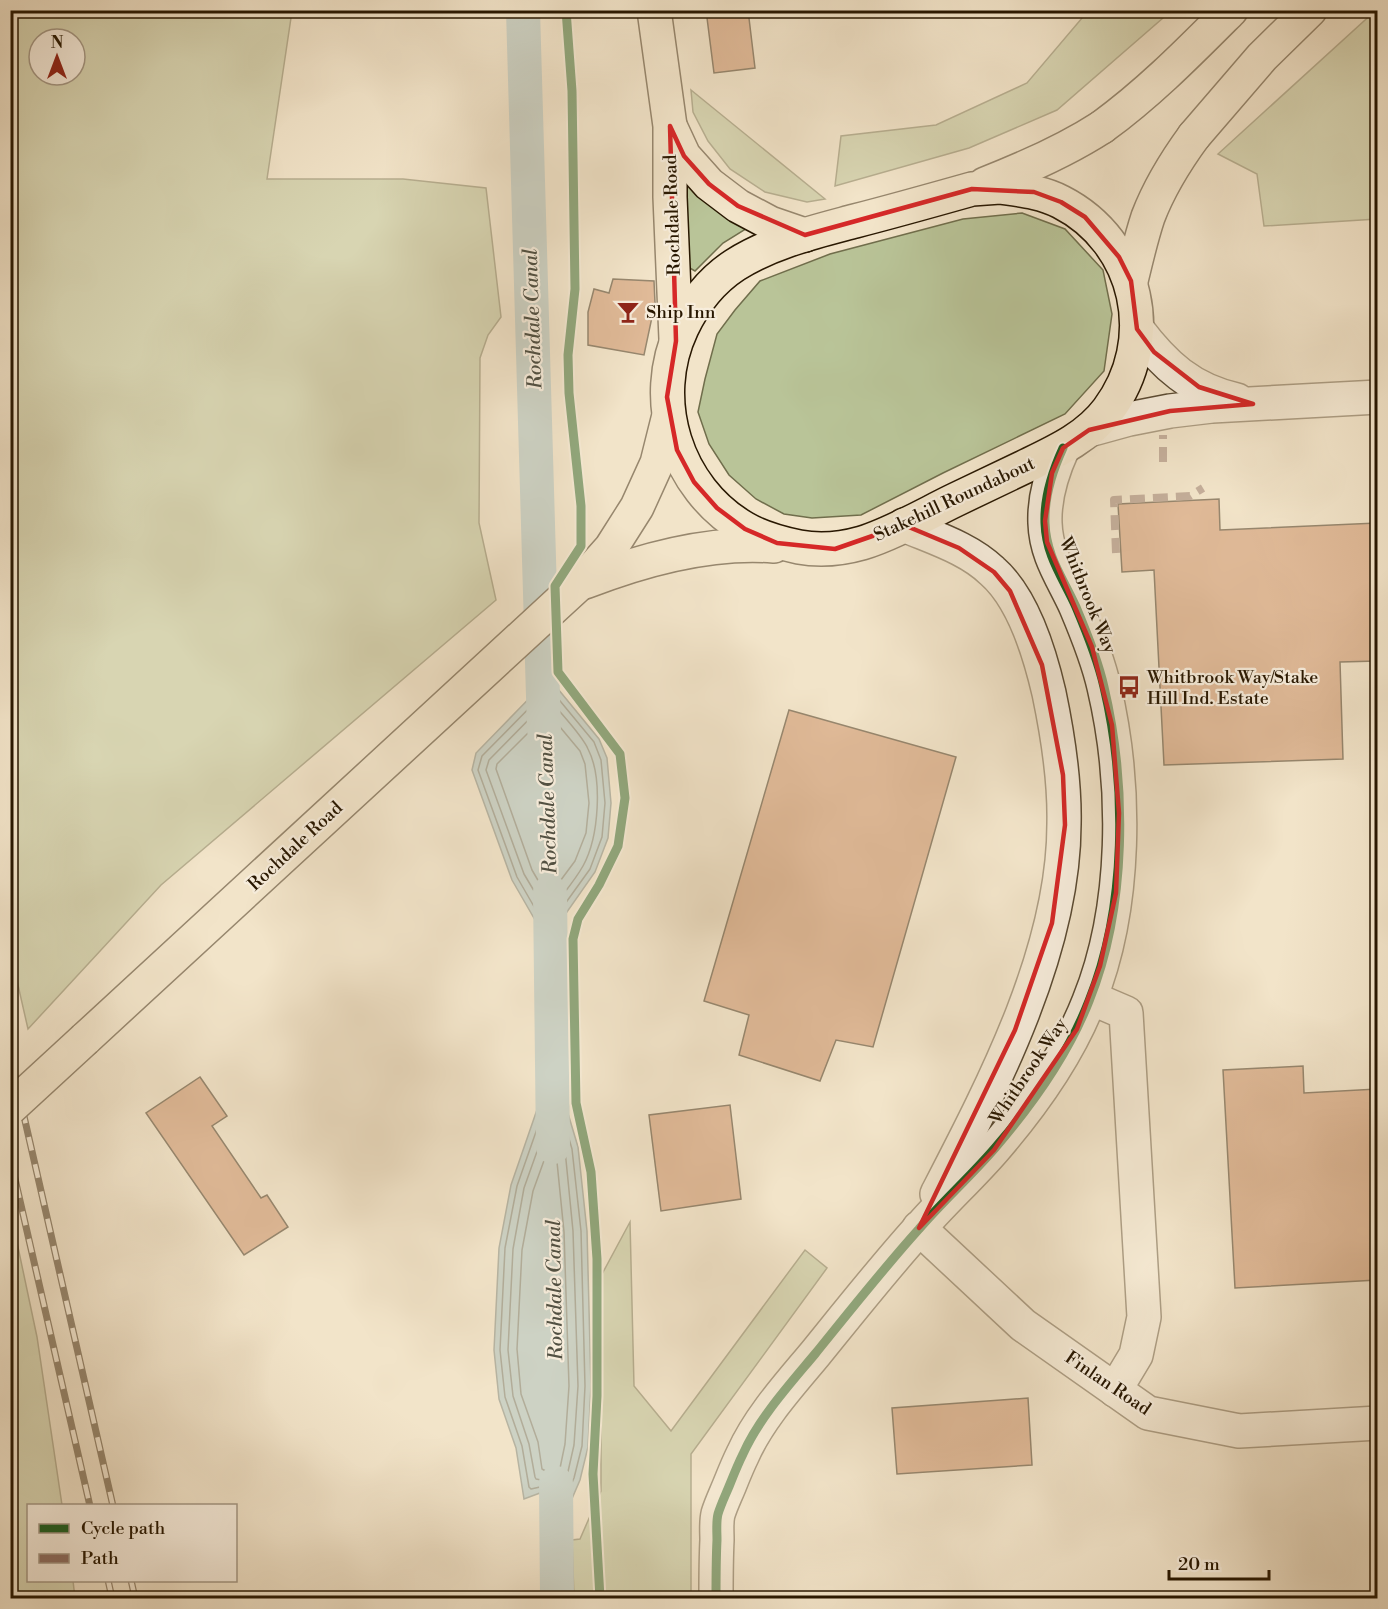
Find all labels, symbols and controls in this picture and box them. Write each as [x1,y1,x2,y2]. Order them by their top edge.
north arrow [27,27,87,87]
text: N [51,33,64,53]
street label: Rochdale Road [659,153,686,276]
water label: Rochdale Canal [519,248,548,391]
bar icon: Ship Inn [615,299,641,325]
place label: Ship Inn [646,301,716,324]
street label: Stakehill Roundabout [870,452,1039,547]
street label: Whitbrook Way [1053,533,1121,657]
place label: Whitbrook Way/Stake Hill Ind. Estate [1146,666,1318,710]
bus stop icon: Whitbrook Way/Stake Hill Ind. Estate [1116,674,1142,700]
water label: Rochdale Canal [534,733,563,876]
street label: Rochdale Road [243,796,348,896]
street label: Whitbrook Way [984,1013,1073,1130]
water label: Rochdale Canal [542,1219,569,1362]
street label: Finlan Road [1060,1346,1156,1421]
legend [27,1504,237,1582]
text: Cycle path [81,1517,165,1540]
scale bar [1169,1543,1270,1581]
text: Path [81,1547,119,1570]
text: 20 m [1178,1553,1220,1576]

